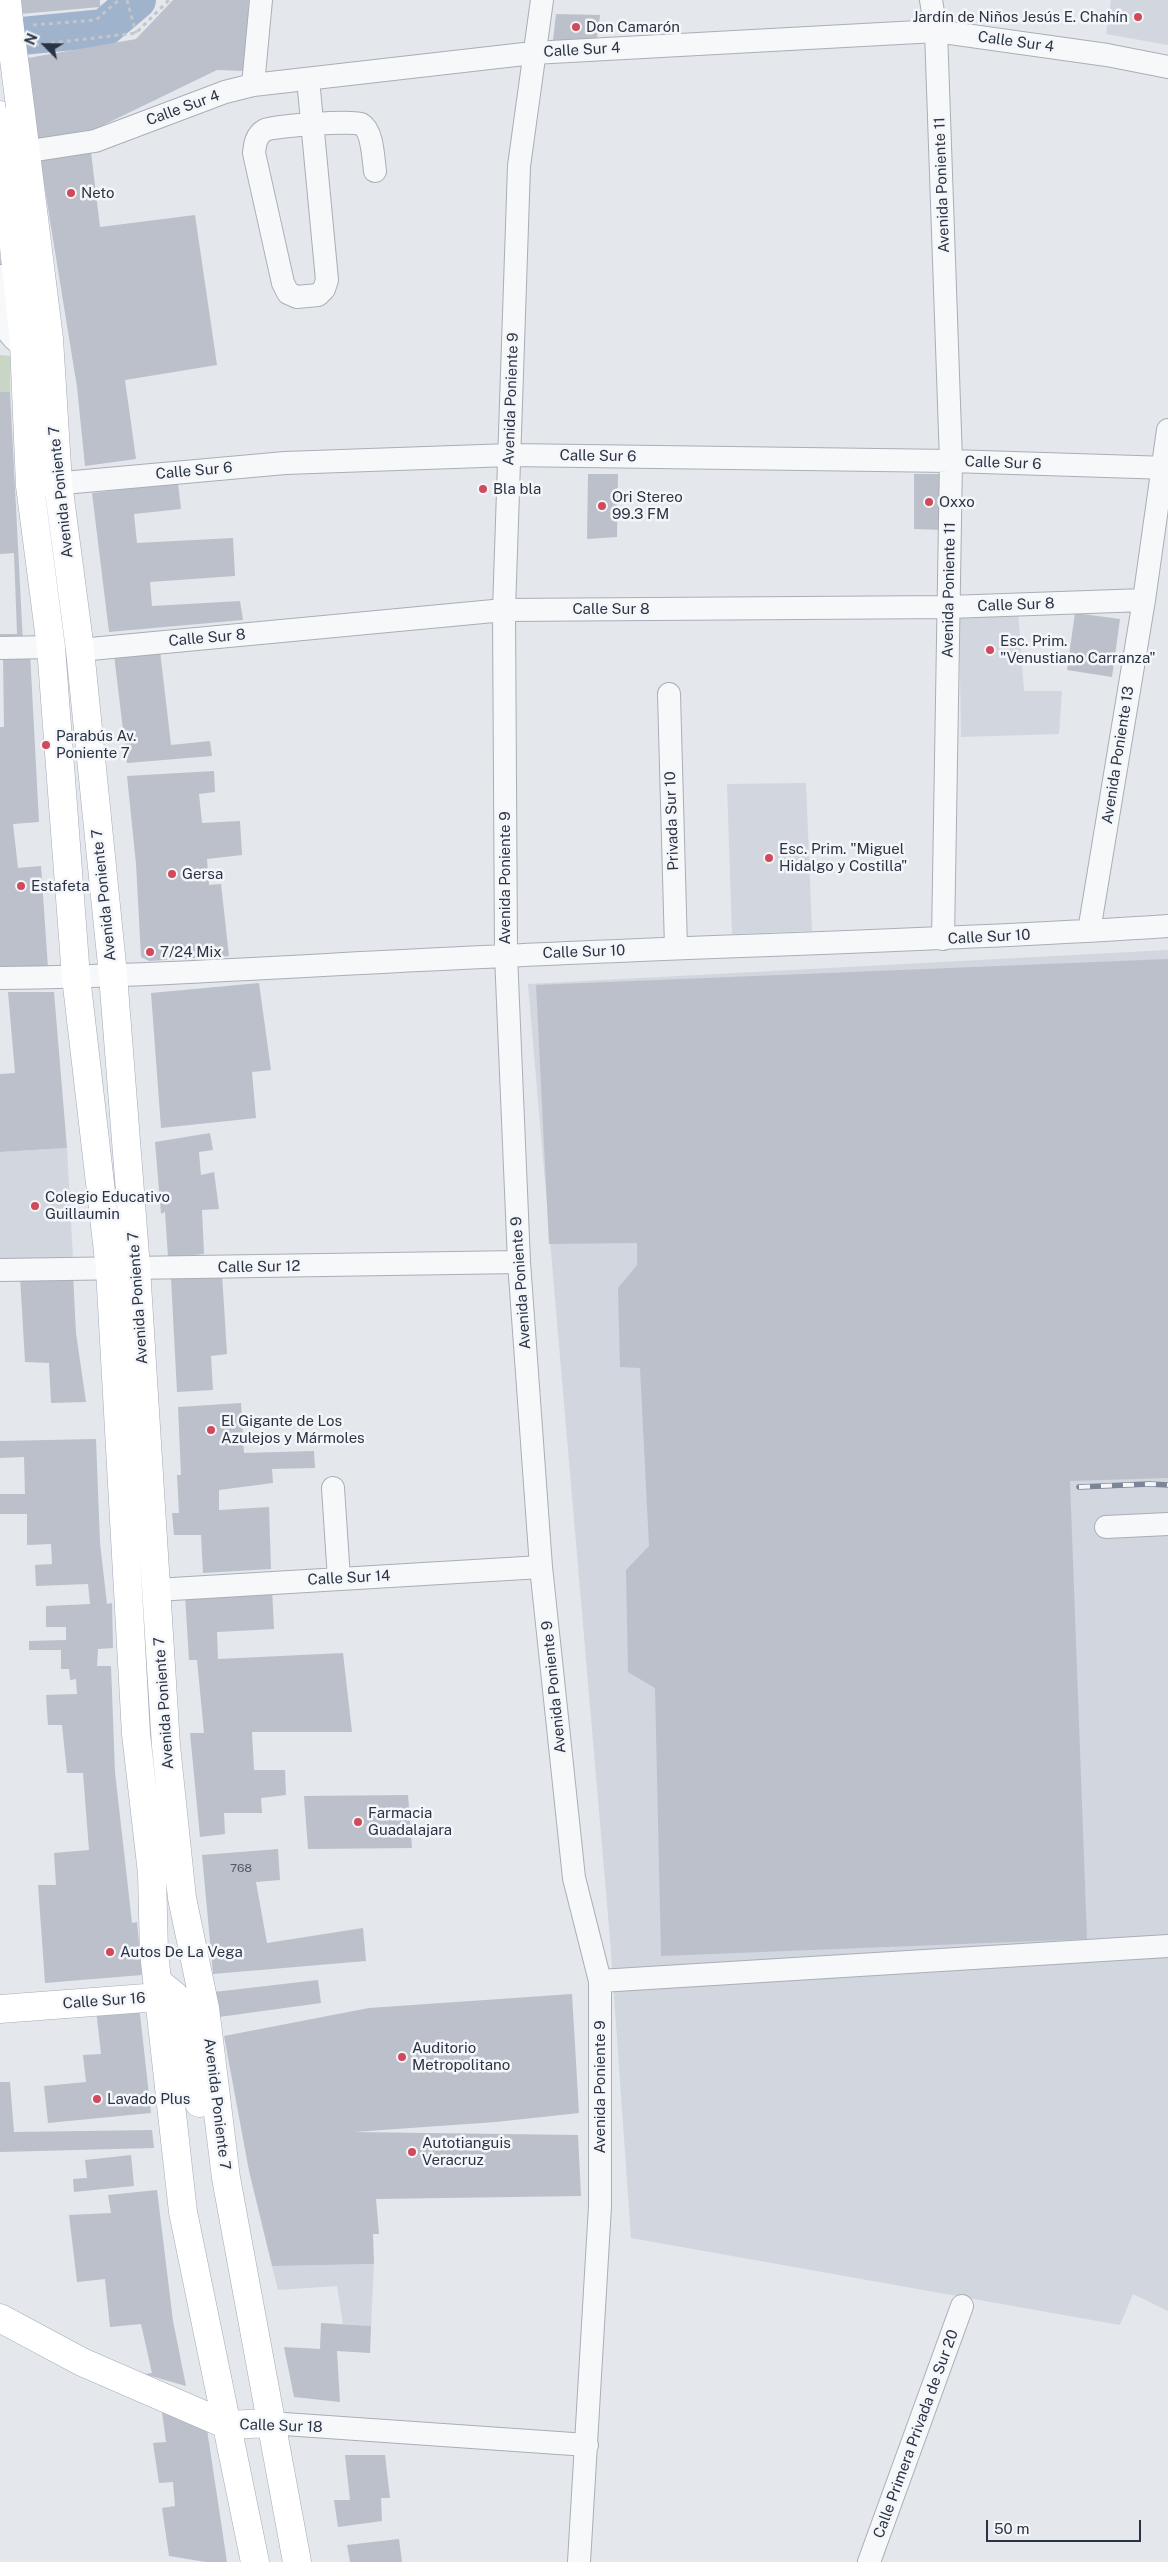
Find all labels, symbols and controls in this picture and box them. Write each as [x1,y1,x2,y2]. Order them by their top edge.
place label: Jardín de Niños Jesús E. Chahín [912,8,1128,26]
marker: Jardín de Niños Jesús E. Chahín [1132,11,1144,23]
place label: Don Camarón [586,18,680,36]
north arrow [20,20,70,70]
marker: Don Camarón [570,21,582,33]
street label: Calle Sur 4 [977,28,1055,56]
text: N [22,31,41,47]
street label: Calle Sur 4 [543,39,621,61]
street label: Calle Sur 4 [144,86,222,130]
street label: Avenida Poniente 11 [931,117,953,253]
place label: Neto [81,184,114,202]
marker: Neto [65,187,77,199]
street label: Avenida Poniente 9 [500,332,522,466]
street label: Avenida Poniente 7 [45,425,77,559]
street label: Calle Sur 6 [559,446,637,466]
street label: Calle Sur 6 [964,453,1042,473]
street label: Calle Sur 6 [155,459,233,483]
place label: Bla bla [493,480,541,498]
marker: Bla bla [477,483,489,495]
place label: Ori Stereo 99.3 FM [612,488,683,523]
place label: Oxxo [939,493,975,511]
marker: Oxxo [923,496,935,508]
marker: Ori Stereo 99.3 FM [596,500,608,512]
street label: Avenida Poniente 11 [939,522,959,658]
street label: Calle Sur 8 [977,595,1055,615]
street label: Calle Sur 8 [572,600,650,618]
street label: Calle Sur 8 [168,626,246,650]
place label: Esc. Prim. "Venustiano Carranza" [1000,632,1156,667]
marker: Esc. Prim. "Venustiano Carranza" [984,644,996,656]
street label: Avenida Poniente 13 [1098,685,1138,825]
place label: Parabús Av. Poniente 7 [56,727,136,762]
marker: Parabús Av. Poniente 7 [40,739,52,751]
street label: Privada Sur 10 [661,771,683,871]
street label: Avenida Poniente 9 [496,811,514,945]
street label: Avenida Poniente 7 [88,828,120,962]
place label: Esc. Prim. "Miguel Hidalgo y Costilla" [779,840,907,875]
marker: Esc. Prim. "Miguel Hidalgo y Costilla" [763,852,775,864]
place label: Gersa [182,865,223,883]
marker: Gersa [166,868,178,880]
place label: Estafeta [31,877,89,895]
marker: Estafeta [15,880,27,892]
street label: Calle Sur 10 [947,926,1031,948]
street label: Calle Sur 10 [542,942,626,962]
place label: 7/24 Mix [160,943,222,961]
marker: 7/24 Mix [144,946,156,958]
place label: Colegio Educativo Guillaumin [45,1188,170,1223]
marker: Colegio Educativo Guillaumin [29,1200,41,1212]
street label: Avenida Poniente 9 [507,1216,535,1350]
street label: Avenida Poniente 7 [124,1231,152,1365]
street label: Calle Sur 12 [218,1257,300,1277]
place label: El Gigante de Los Azulejos y Mármoles [221,1412,365,1447]
marker: El Gigante de Los Azulejos y Mármoles [205,1424,217,1436]
street label: Calle Sur 14 [307,1567,391,1589]
street label: Avenida Poniente 9 [538,1620,570,1754]
street label: Avenida Poniente 7 [150,1636,178,1770]
place label: Farmacia Guadalajara [368,1804,452,1839]
marker: Farmacia Guadalajara [352,1816,364,1828]
house number: 768 [230,1861,252,1875]
place label: Autos De La Vega [120,1943,243,1961]
marker: Autos De La Vega [104,1946,116,1958]
street label: Calle Sur 16 [62,1989,146,2013]
street label: Avenida Poniente 9 [591,2020,609,2154]
street label: Avenida Poniente 7 [200,2037,234,2171]
place label: Auditorio Metropolitano [412,2039,510,2074]
marker: Auditorio Metropolitano [396,2051,408,2063]
place label: Lavado Plus [107,2090,190,2108]
marker: Lavado Plus [91,2093,103,2105]
place label: Autotianguis Veracruz [422,2134,511,2169]
marker: Autotianguis Veracruz [406,2146,418,2158]
street label: Calle Primera Privada de Sur 20 [870,2327,962,2541]
street label: Calle Sur 18 [239,2416,323,2436]
scale bar [988,2510,1143,2542]
text: 50 m [994,2520,1029,2537]

